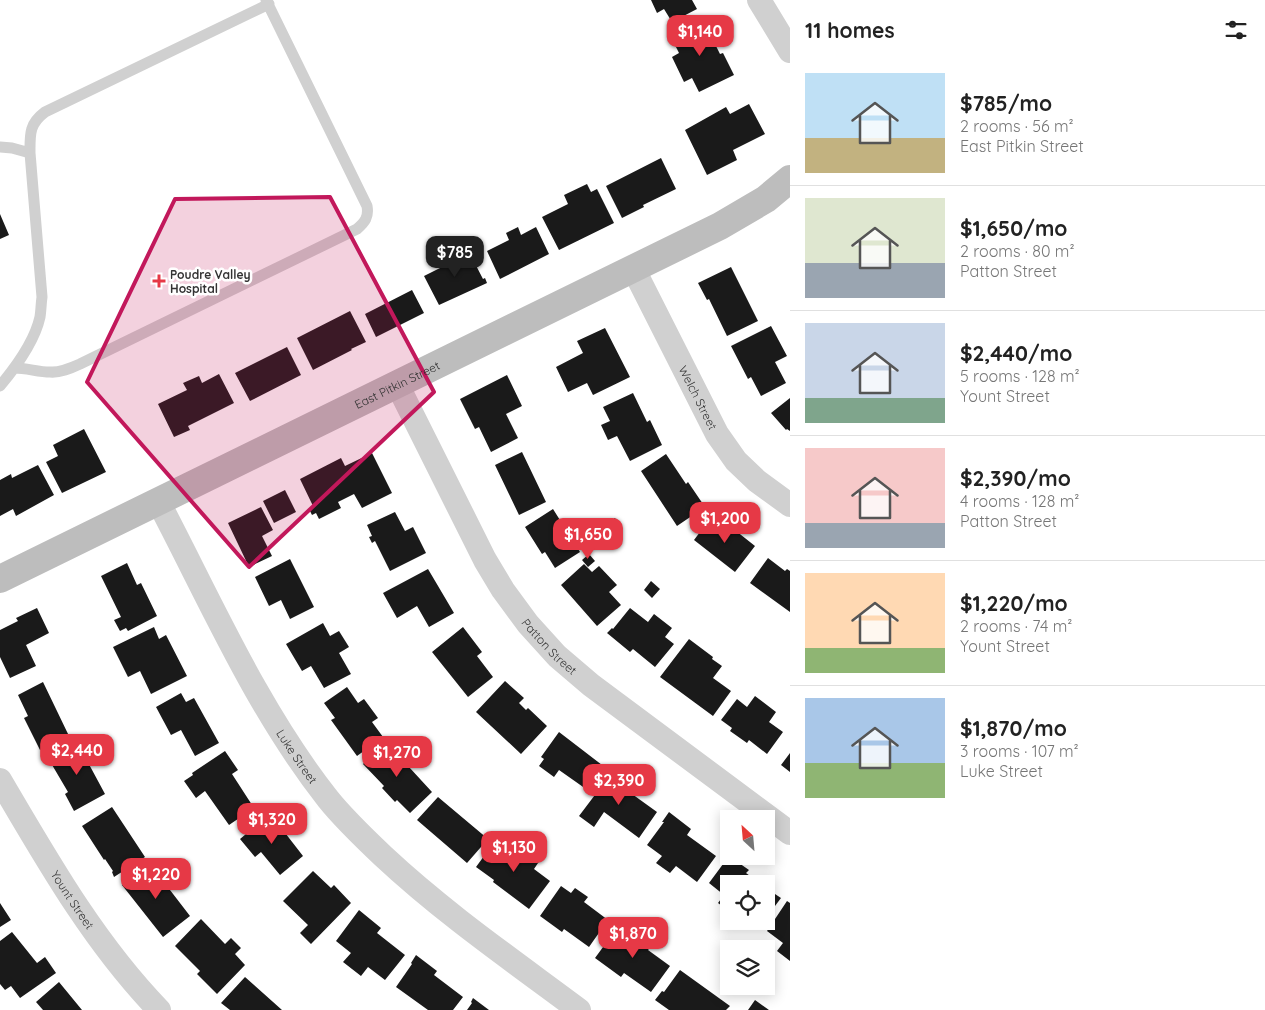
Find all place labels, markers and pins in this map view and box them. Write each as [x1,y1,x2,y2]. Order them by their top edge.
pin: $1,140 [659,15,741,57]
pin: $785 [425,236,485,278]
place label: Poudre Valley Hospital [170,267,251,296]
marker: Poudre Valley Hospital [152,274,166,288]
pin: $1,200 [684,502,766,544]
pin: $1,650 [547,518,629,560]
pin: $2,440 [36,734,118,776]
pin: $1,270 [356,736,438,778]
pin: $2,390 [578,764,660,806]
pin: $1,320 [231,802,313,845]
pin: $1,130 [473,830,555,873]
pin: $1,220 [115,858,197,900]
pin: $1,870 [592,916,674,959]

